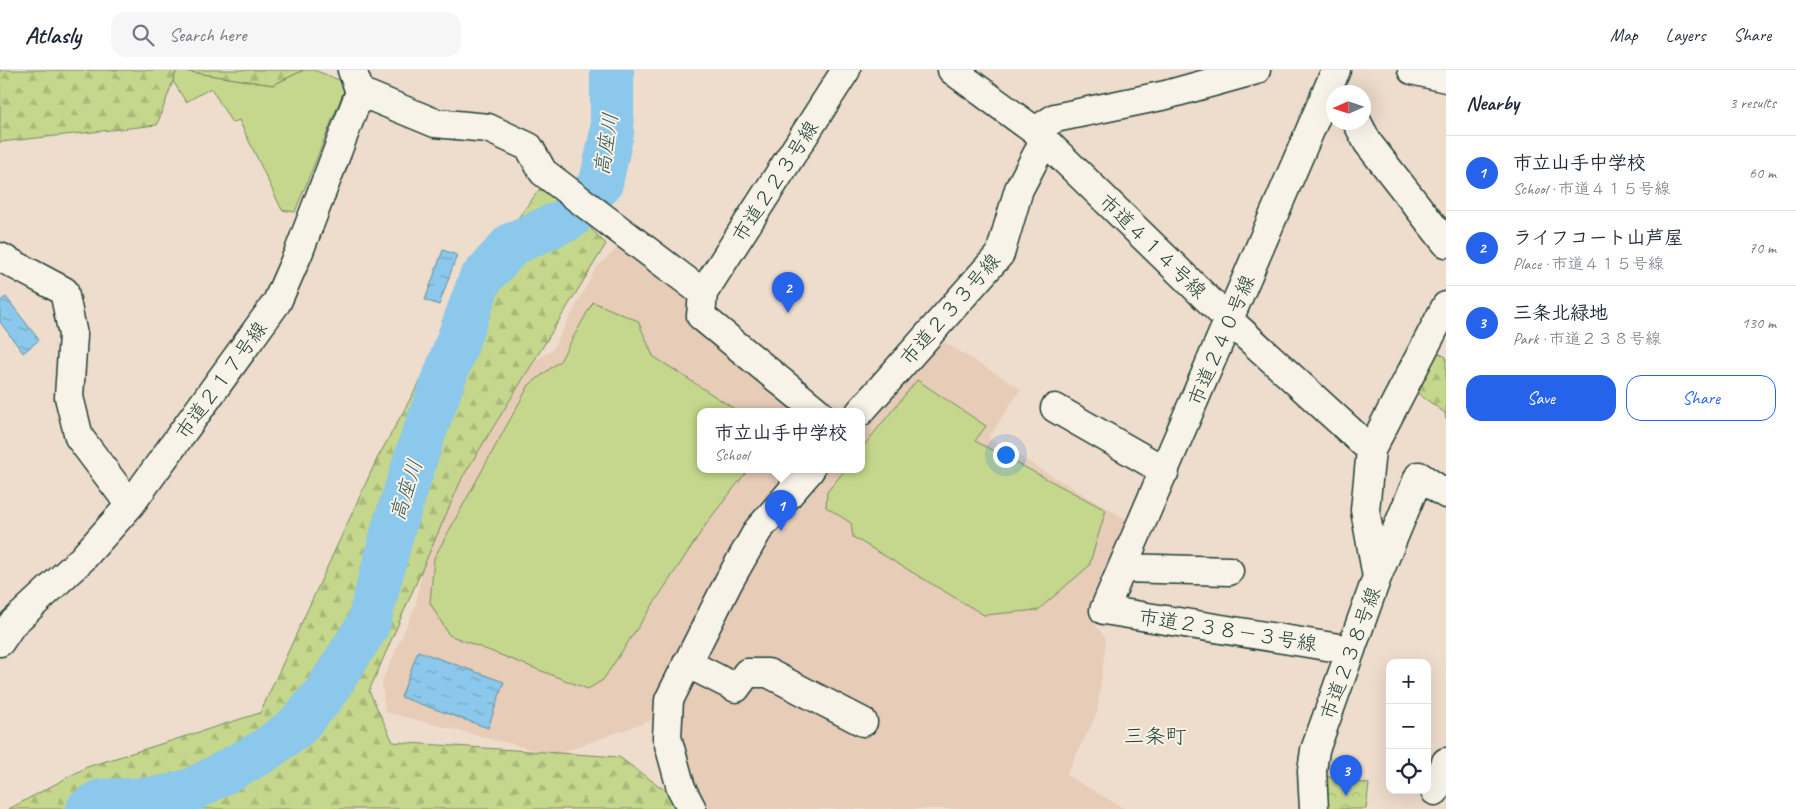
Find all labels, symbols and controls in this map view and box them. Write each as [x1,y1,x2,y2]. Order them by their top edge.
search box [111,12,461,57]
text: Atlasly [25,20,81,50]
icon: search [129,21,157,49]
text: Search here [169,23,246,47]
text: Map [1610,24,1638,46]
text: Layers [1666,24,1705,46]
text: Share [1733,24,1771,46]
north arrow [1326,85,1371,130]
text: Nearby [1466,90,1519,116]
text: 3 results [1729,93,1776,113]
water label: 高座川 [588,111,624,177]
street label: 市道２２３号線 [727,116,824,247]
text: 市立山手中学校 [1513,151,1646,175]
text: 1 [1478,163,1486,183]
text: 60 m [1749,163,1776,183]
text: School · 市道４１５号線 [1513,179,1670,199]
street label: 市道４１４号線 [1094,189,1212,304]
text: ライフコート山芦屋 [1513,226,1684,250]
text: 2 [1478,238,1486,258]
text: 70 m [1749,238,1776,258]
street label: 市道２３３号線 [895,248,1006,370]
text: Place · 市道４１５号線 [1513,254,1664,274]
street label: 市道２４０号線 [1183,271,1260,410]
pin: 2 [772,272,804,313]
text: 三条北緑地 [1513,301,1608,325]
text: 3 [1478,313,1486,333]
text: 130 m [1742,313,1776,333]
street label: 市道２１７号線 [170,316,273,444]
text: Park · 市道２３８号線 [1513,329,1661,349]
button: Save [1466,375,1616,421]
button: Share [1626,375,1776,421]
popup [697,408,865,473]
text: 市立山手中学校 [714,421,848,445]
your location [993,442,1019,468]
text: School [714,445,749,465]
water label: 高座川 [384,456,428,524]
pin: 1 [765,490,797,531]
street label: 市道２３８号線 [1315,583,1386,723]
street label: 市道２３８－３号線 [1137,604,1319,657]
map controls [1386,659,1431,794]
button: + [1386,659,1431,704]
button: − [1386,704,1431,749]
district label: 三条町 [1124,723,1187,749]
button: locate [1386,749,1431,794]
pin: 3 [1330,755,1362,796]

